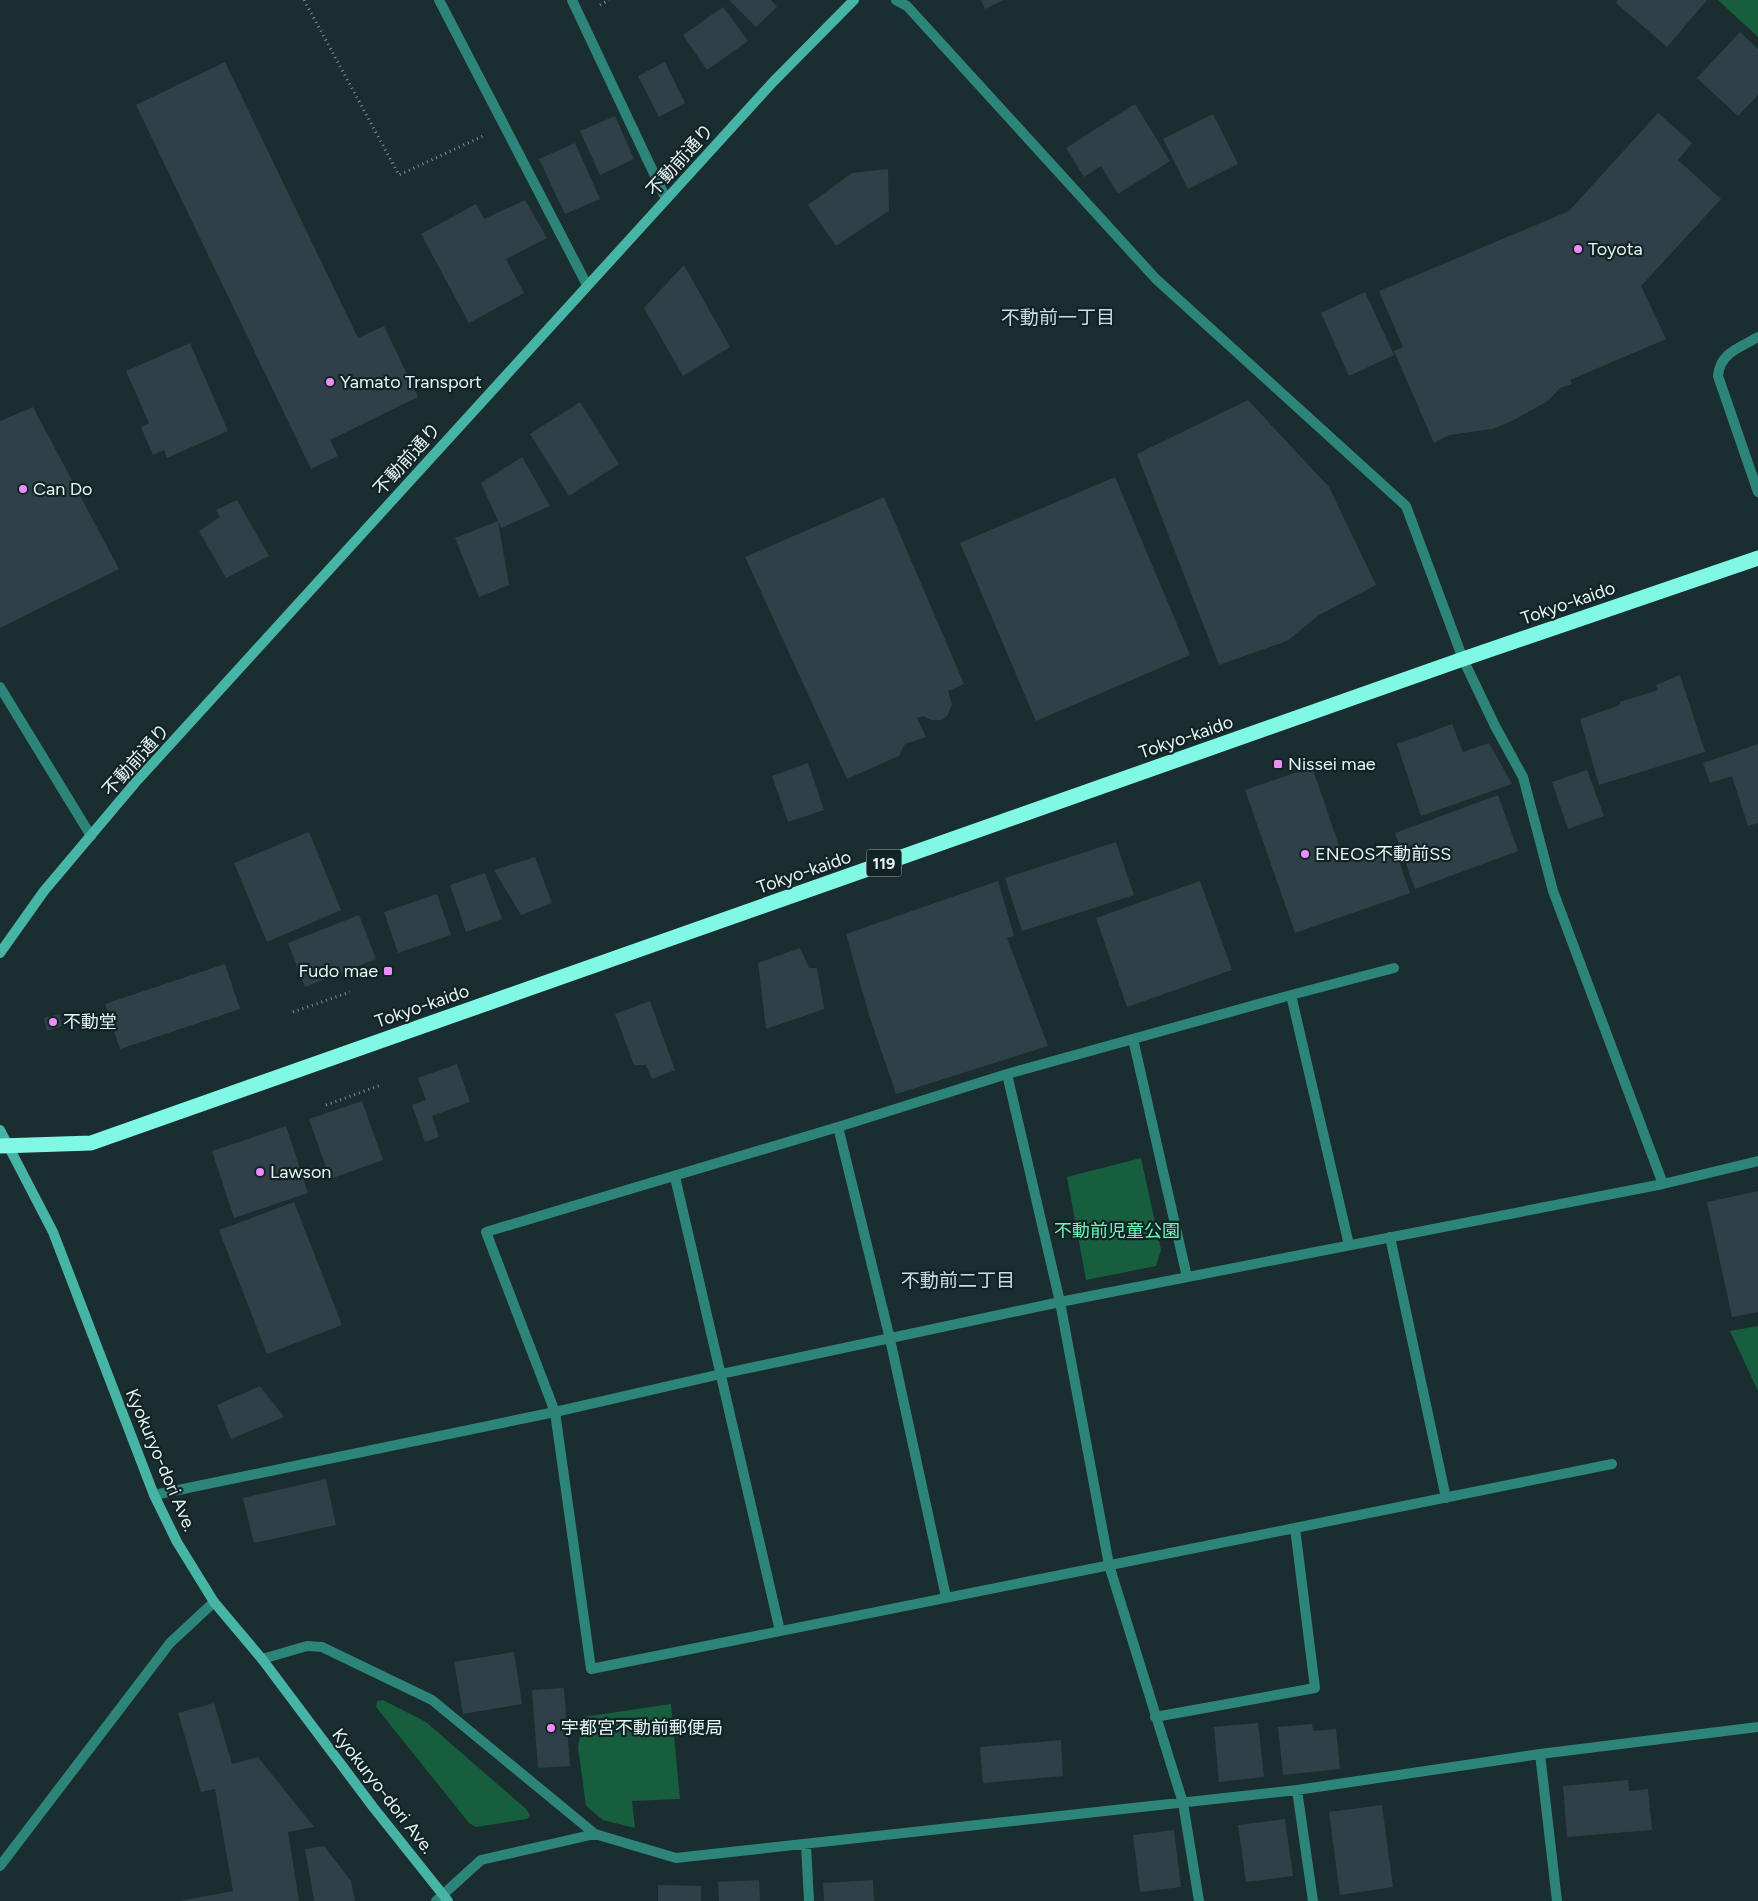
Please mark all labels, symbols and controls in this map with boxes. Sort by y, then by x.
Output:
street label: 不動前通り [642,119,718,201]
place label: Toyota [1588,238,1643,260]
marker: Toyota [1572,243,1584,255]
district label: 不動前一丁目 [1001,306,1115,329]
place label: Yamato Transport [340,371,482,393]
marker: Yamato Transport [324,376,336,388]
street label: 不動前通り [369,418,445,500]
place label: Can Do [33,478,92,500]
marker: Can Do [17,483,29,495]
street label: Tokyo-kaido [1518,577,1618,629]
street label: Tokyo-kaido [1136,711,1236,763]
street label: 不動前通り [98,719,174,801]
place label: Nissei mae [1288,753,1376,775]
marker: Nissei mae [1272,758,1284,770]
place label: ENEOS不動前SS [1315,843,1451,865]
street label: Tokyo-kaido [754,846,854,898]
marker: ENEOS不動前SS [1299,848,1311,860]
road number: 119 [866,850,902,876]
place label: Fudo mae [299,960,378,982]
marker: Fudo mae [382,965,394,977]
street label: Tokyo-kaido [372,980,472,1032]
place label: 不動堂 [63,1011,117,1033]
marker: 不動堂 [47,1016,59,1028]
place label: Lawson [270,1161,331,1183]
marker: Lawson [254,1166,266,1178]
park label: 不動前児童公園 [1054,1220,1180,1242]
district label: 不動前二丁目 [901,1269,1015,1292]
street label: Kyokuryo-dori Ave. [121,1385,201,1535]
place label: 宇都宮不動前郵便局 [561,1717,723,1739]
marker: 宇都宮不動前郵便局 [545,1722,557,1734]
street label: Kyokuryo-dori Ave. [327,1724,439,1858]

